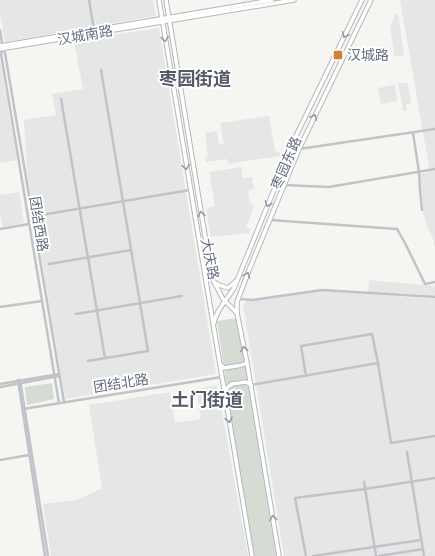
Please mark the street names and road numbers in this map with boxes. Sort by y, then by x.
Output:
street label: 汉城南路 [56,22,114,49]
street label: 枣园东路 [268,134,305,192]
street label: 团结西路 [26,195,51,253]
street label: 大庆路 [197,237,222,281]
street label: 团结北路 [92,371,150,396]

